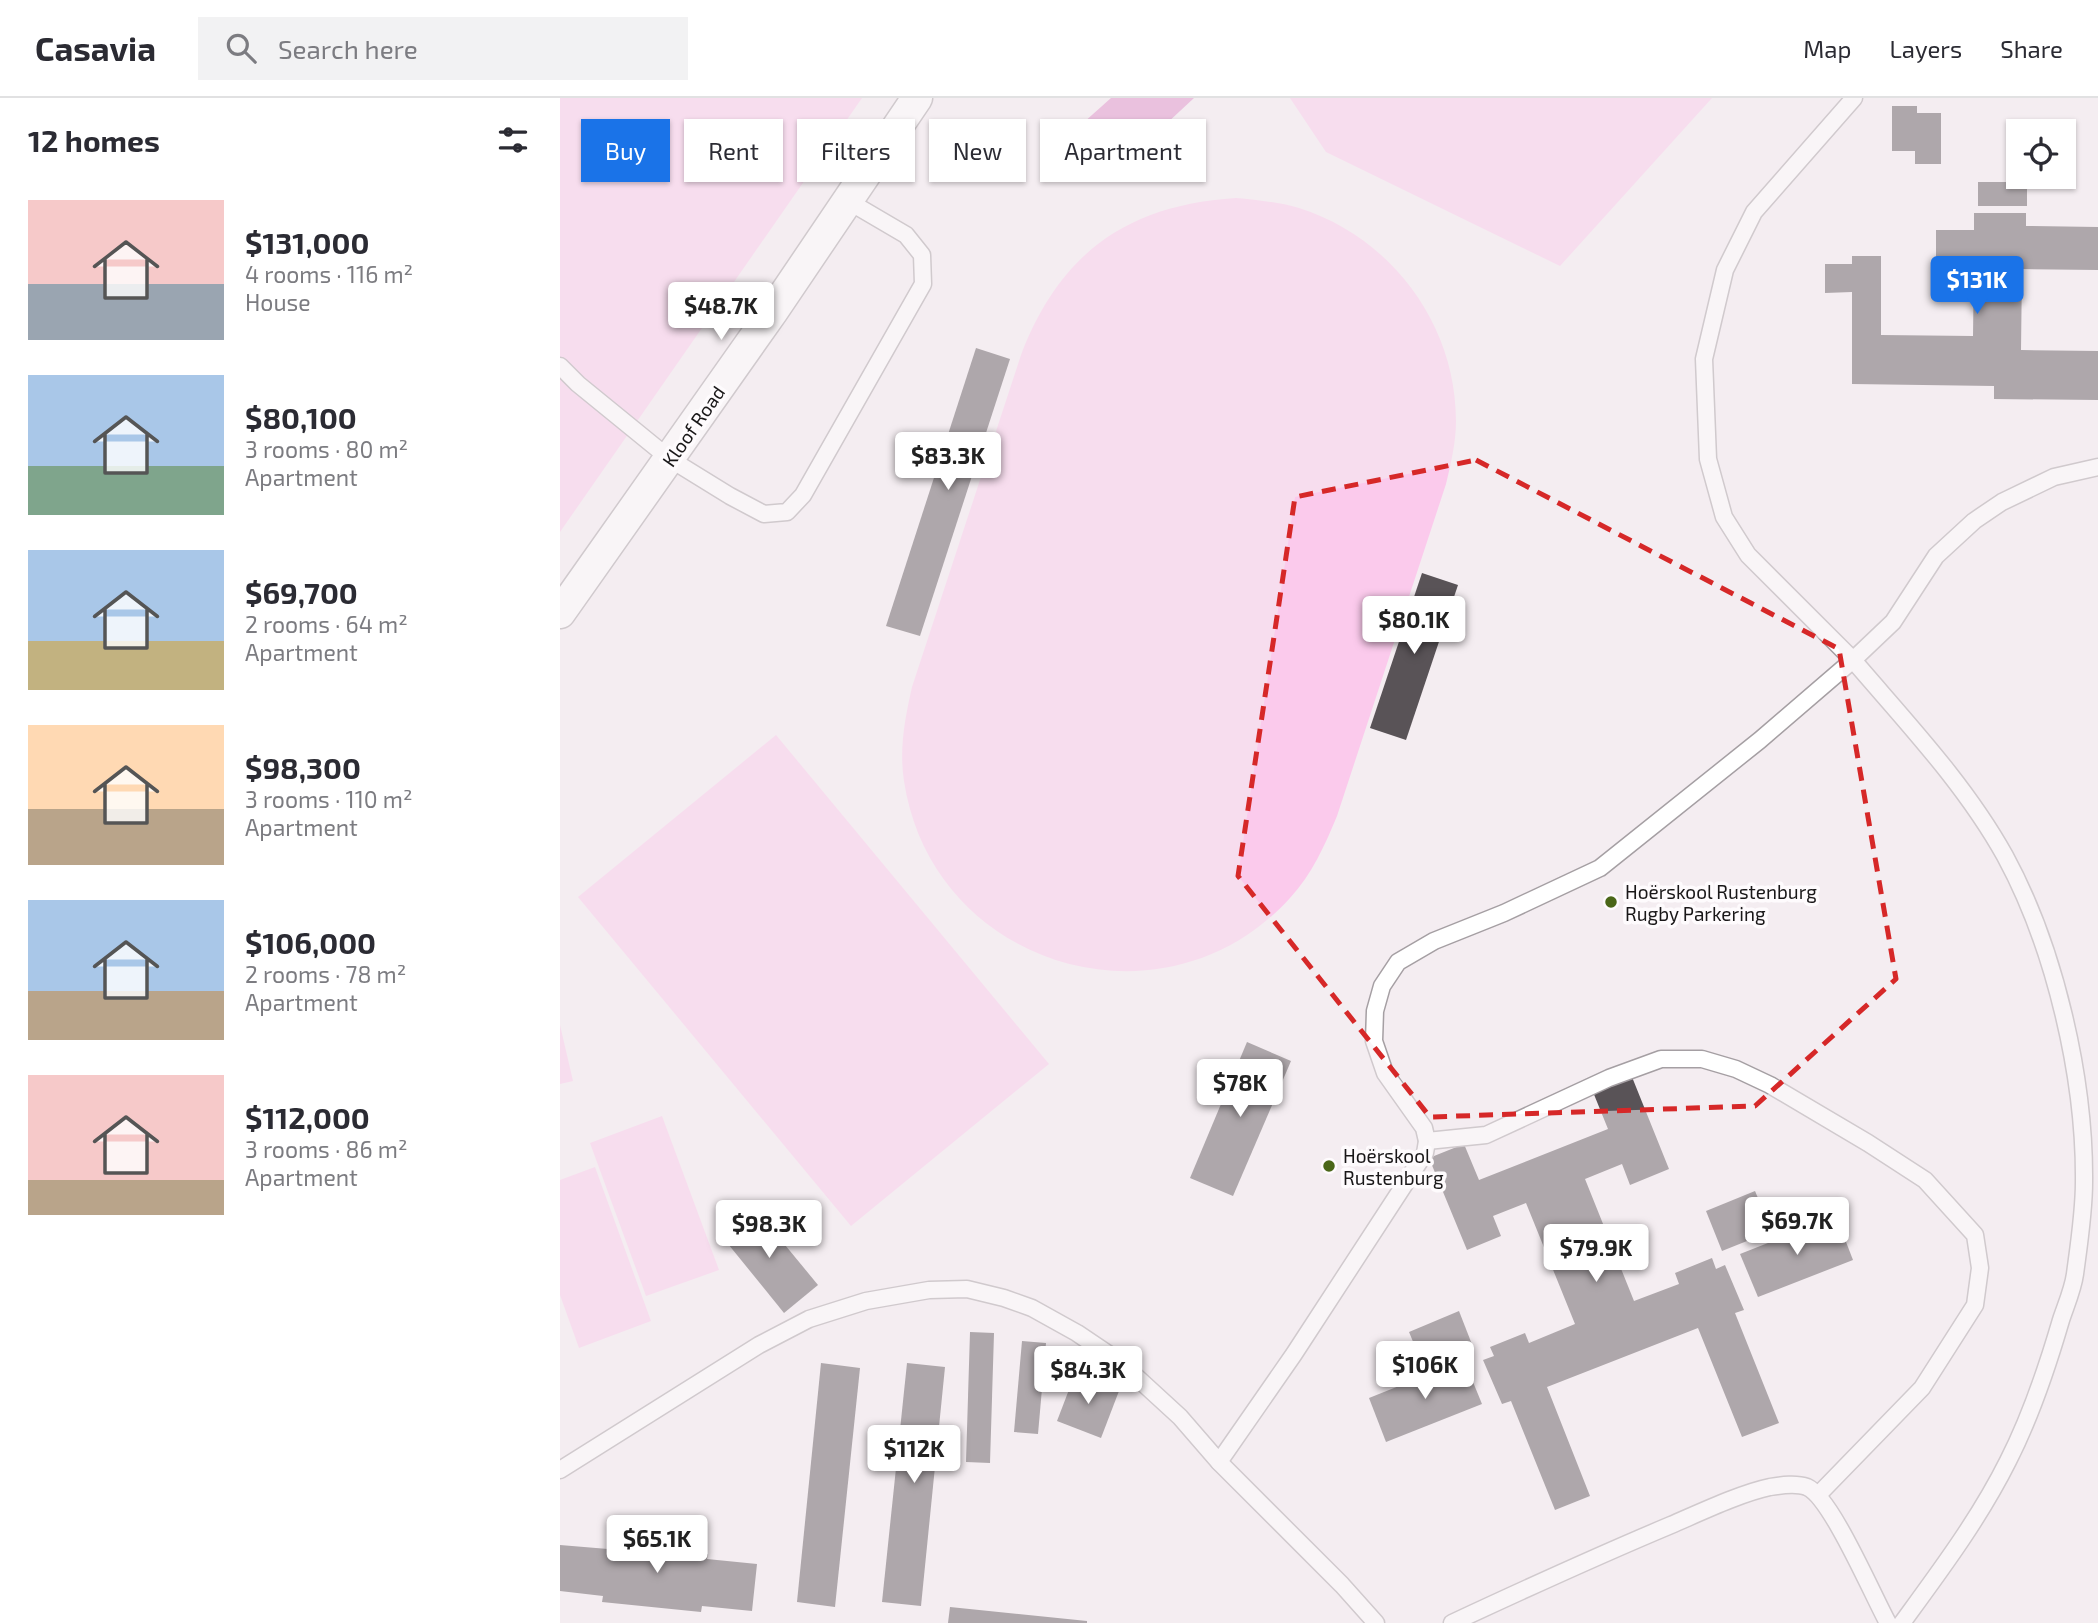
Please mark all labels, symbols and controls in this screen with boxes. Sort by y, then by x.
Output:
search box [198,17,688,80]
text: Casavia [35,28,156,68]
icon: search [222,29,260,67]
text: Search here [278,33,418,64]
text: Map [1803,34,1851,63]
text: Layers [1889,34,1962,63]
text: Share [2000,34,2063,63]
chip: Buy [581,119,670,182]
chip: Rent [684,119,783,182]
chip: Filters [797,119,915,182]
chip: New [929,119,1026,182]
chip: Apartment [1040,119,1206,182]
map controls [2006,119,2076,189]
button: locate [2006,119,2076,189]
icon: filters [494,121,532,159]
text: 12 homes [28,122,160,158]
text: $131,000 [245,224,369,260]
icon: home [84,228,168,312]
pin: $131K [1928,256,2026,316]
text: 4 rooms · 116 m² [245,260,413,288]
text: $131K [1947,265,2007,293]
pin: $48.7K [664,282,778,342]
text: House [245,288,311,316]
text: $48.7K [684,291,758,319]
street label: Kloof Road [657,381,729,471]
text: $80,100 [245,399,357,435]
icon: home [84,403,168,487]
pin: $83.3K [891,432,1005,492]
text: 3 rooms · 80 m² [245,435,408,463]
text: $83.3K [911,441,985,469]
text: Apartment [245,463,358,491]
text: $69,700 [245,574,358,610]
icon: home [84,578,168,662]
pin: $80.1K [1357,596,1471,656]
text: $80.1K [1378,605,1450,633]
text: 2 rooms · 64 m² [245,610,408,638]
text: Apartment [245,638,358,666]
text: $98,300 [245,749,361,785]
icon: home [84,753,168,837]
text: 3 rooms · 110 m² [245,785,412,813]
text: Apartment [245,813,358,841]
place label: Hoërskool Rustenburg Rugby Parkering [1625,880,1817,925]
marker: Hoërskool Rustenburg Rugby Parkering [1603,894,1619,910]
text: $106,000 [245,924,376,960]
icon: home [84,928,168,1012]
text: 2 rooms · 78 m² [245,960,406,988]
text: Apartment [245,988,358,1016]
pin: $78K [1199,1060,1281,1119]
text: $78K [1213,1068,1267,1096]
text: $112,000 [245,1099,370,1135]
icon: home [84,1103,168,1187]
text: 3 rooms · 86 m² [245,1135,407,1163]
place label: Hoërskool Rustenburg [1343,1144,1444,1189]
marker: Hoërskool Rustenburg [1321,1158,1337,1174]
text: Apartment [245,1163,358,1191]
pin: $69.7K [1740,1198,1854,1257]
pin: $98.3K [712,1200,826,1260]
text: $69.7K [1761,1206,1833,1234]
text: $98.3K [732,1209,806,1237]
pin: $79.9K [1539,1224,1653,1284]
text: $79.9K [1560,1233,1632,1261]
pin: $106K [1376,1342,1474,1401]
pin: $84.3K [1031,1346,1145,1406]
text: $106K [1392,1350,1458,1378]
text: $84.3K [1050,1355,1126,1383]
pin: $112K [865,1426,963,1485]
text: $112K [883,1434,945,1462]
pin: $65.1K [600,1516,714,1575]
text: $65.1K [623,1524,691,1552]

